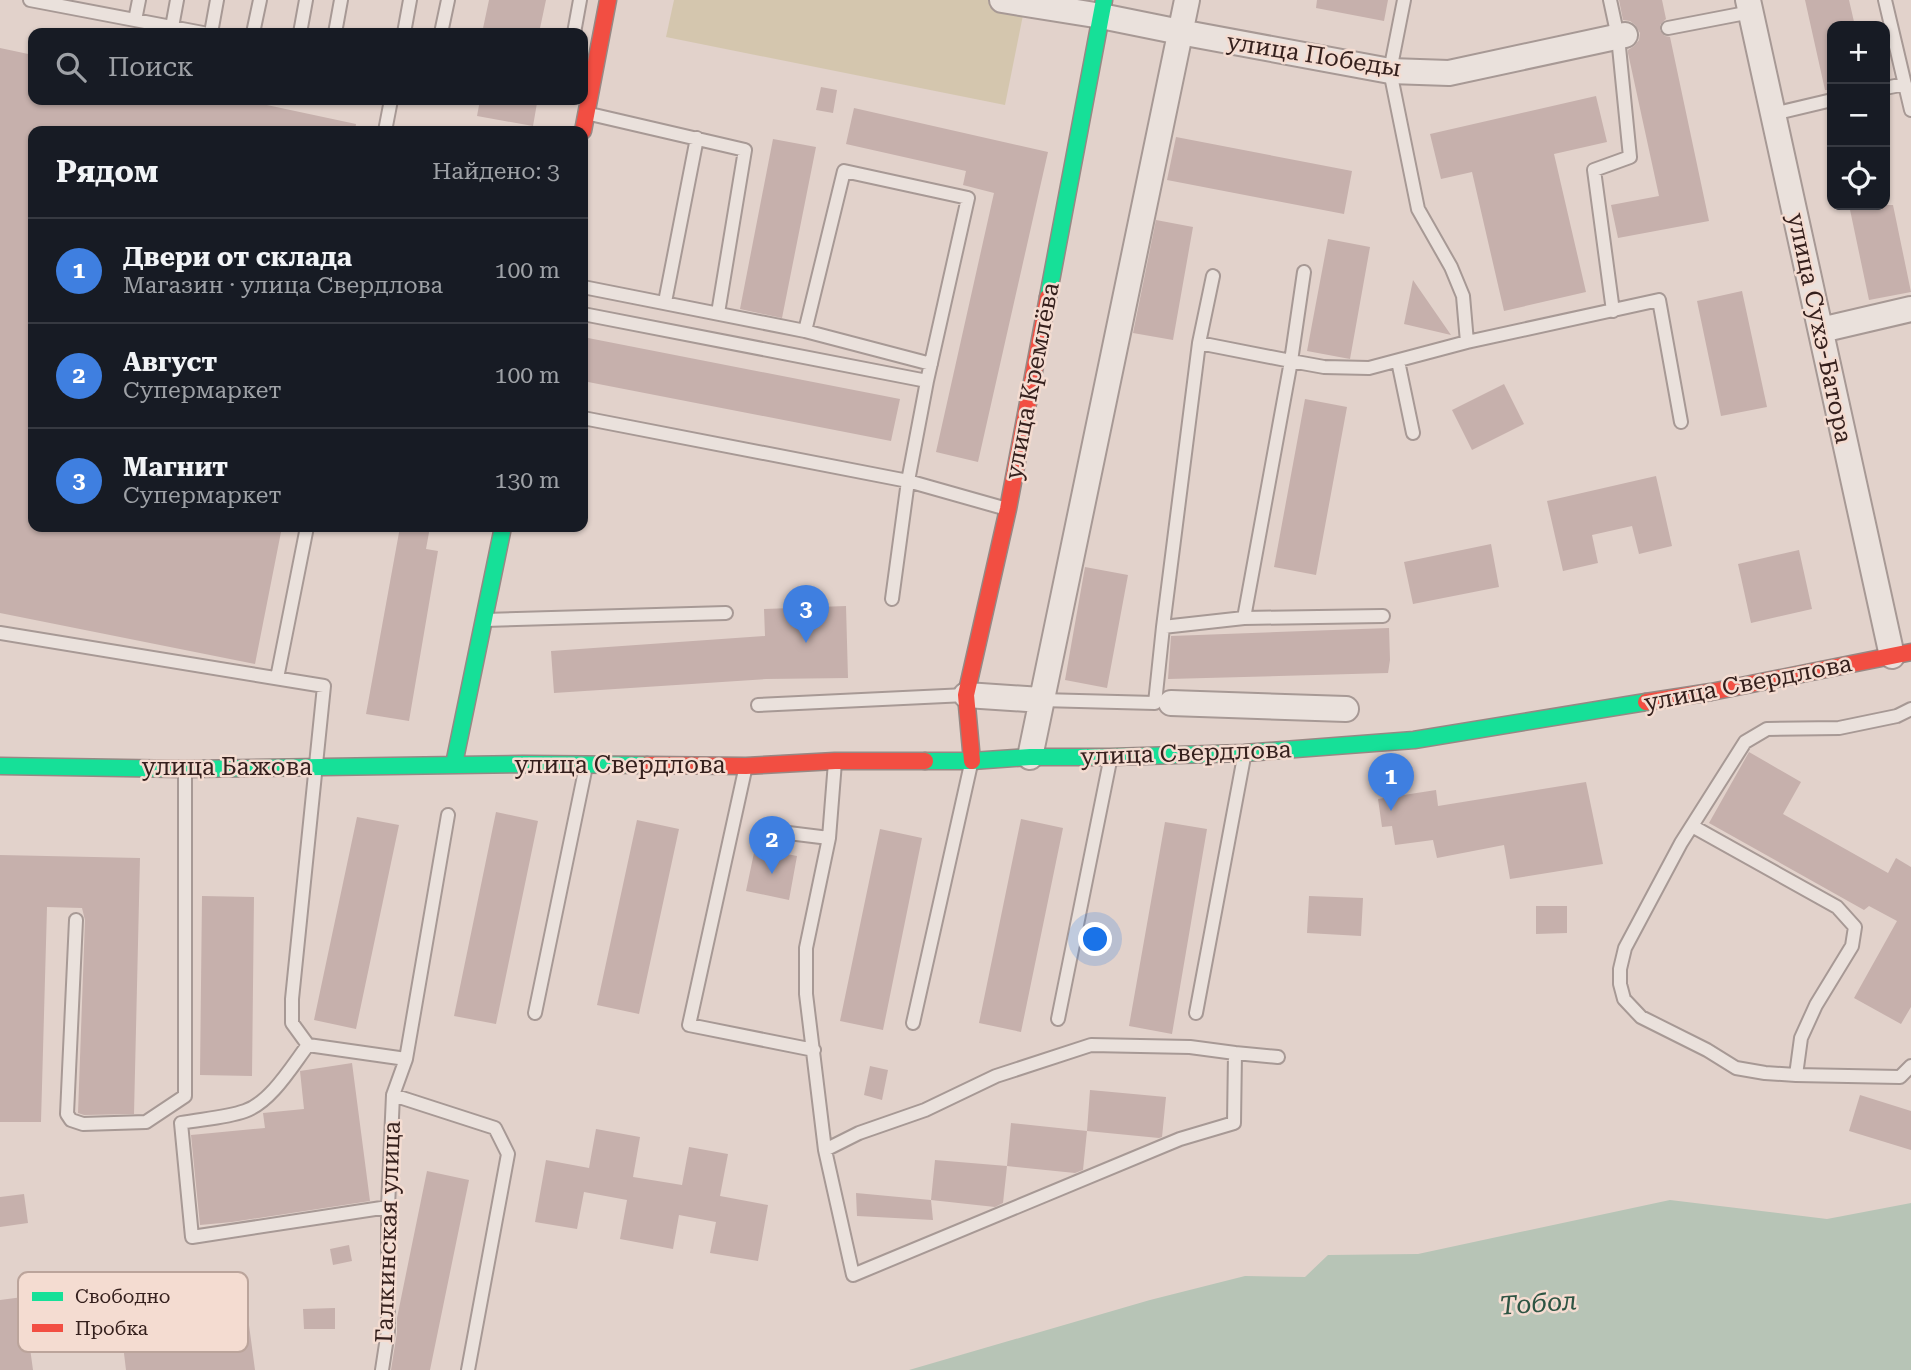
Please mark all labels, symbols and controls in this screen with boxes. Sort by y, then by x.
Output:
map controls [1827,21,1890,210]
button: + [1827,21,1890,84]
street label: улица Победы [1225,27,1403,83]
search box [28,28,588,105]
icon: search [52,48,90,86]
text: Поиск [108,52,194,82]
button: − [1827,84,1890,147]
button: locate [1827,147,1890,210]
text: Рядом [56,154,158,189]
text: Найдено: 3 [432,158,560,185]
street label: улица Сухэ-Батора [1782,210,1858,446]
text: Двери от склада [123,242,352,272]
text: 1 [73,257,85,284]
text: 100 m [495,257,560,284]
text: Магазин · улица Свердлова [123,272,443,299]
street label: улица Кремлёва [999,280,1065,482]
text: Август [123,347,217,377]
text: 2 [73,362,85,389]
text: 100 m [495,362,560,389]
text: Супермаркет [123,377,281,404]
text: Магнит [123,452,228,482]
text: 3 [73,467,85,494]
text: 130 m [495,467,560,494]
text: Супермаркет [123,482,281,509]
pin: 3 [783,585,829,643]
street label: улица Свердлова [1642,649,1854,717]
street label: улица Свердлова [1080,735,1292,771]
street label: улица Свердлова [514,751,726,779]
street label: улица Бажова [142,753,312,781]
pin: 1 [1368,753,1414,811]
pin: 2 [749,816,795,874]
your location [1078,922,1112,956]
street label: Галкинская улица [370,1121,406,1343]
legend [18,1272,248,1352]
text: Свободно [75,1285,170,1308]
water label: Тобол [1498,1285,1578,1321]
text: Пробка [75,1317,149,1340]

